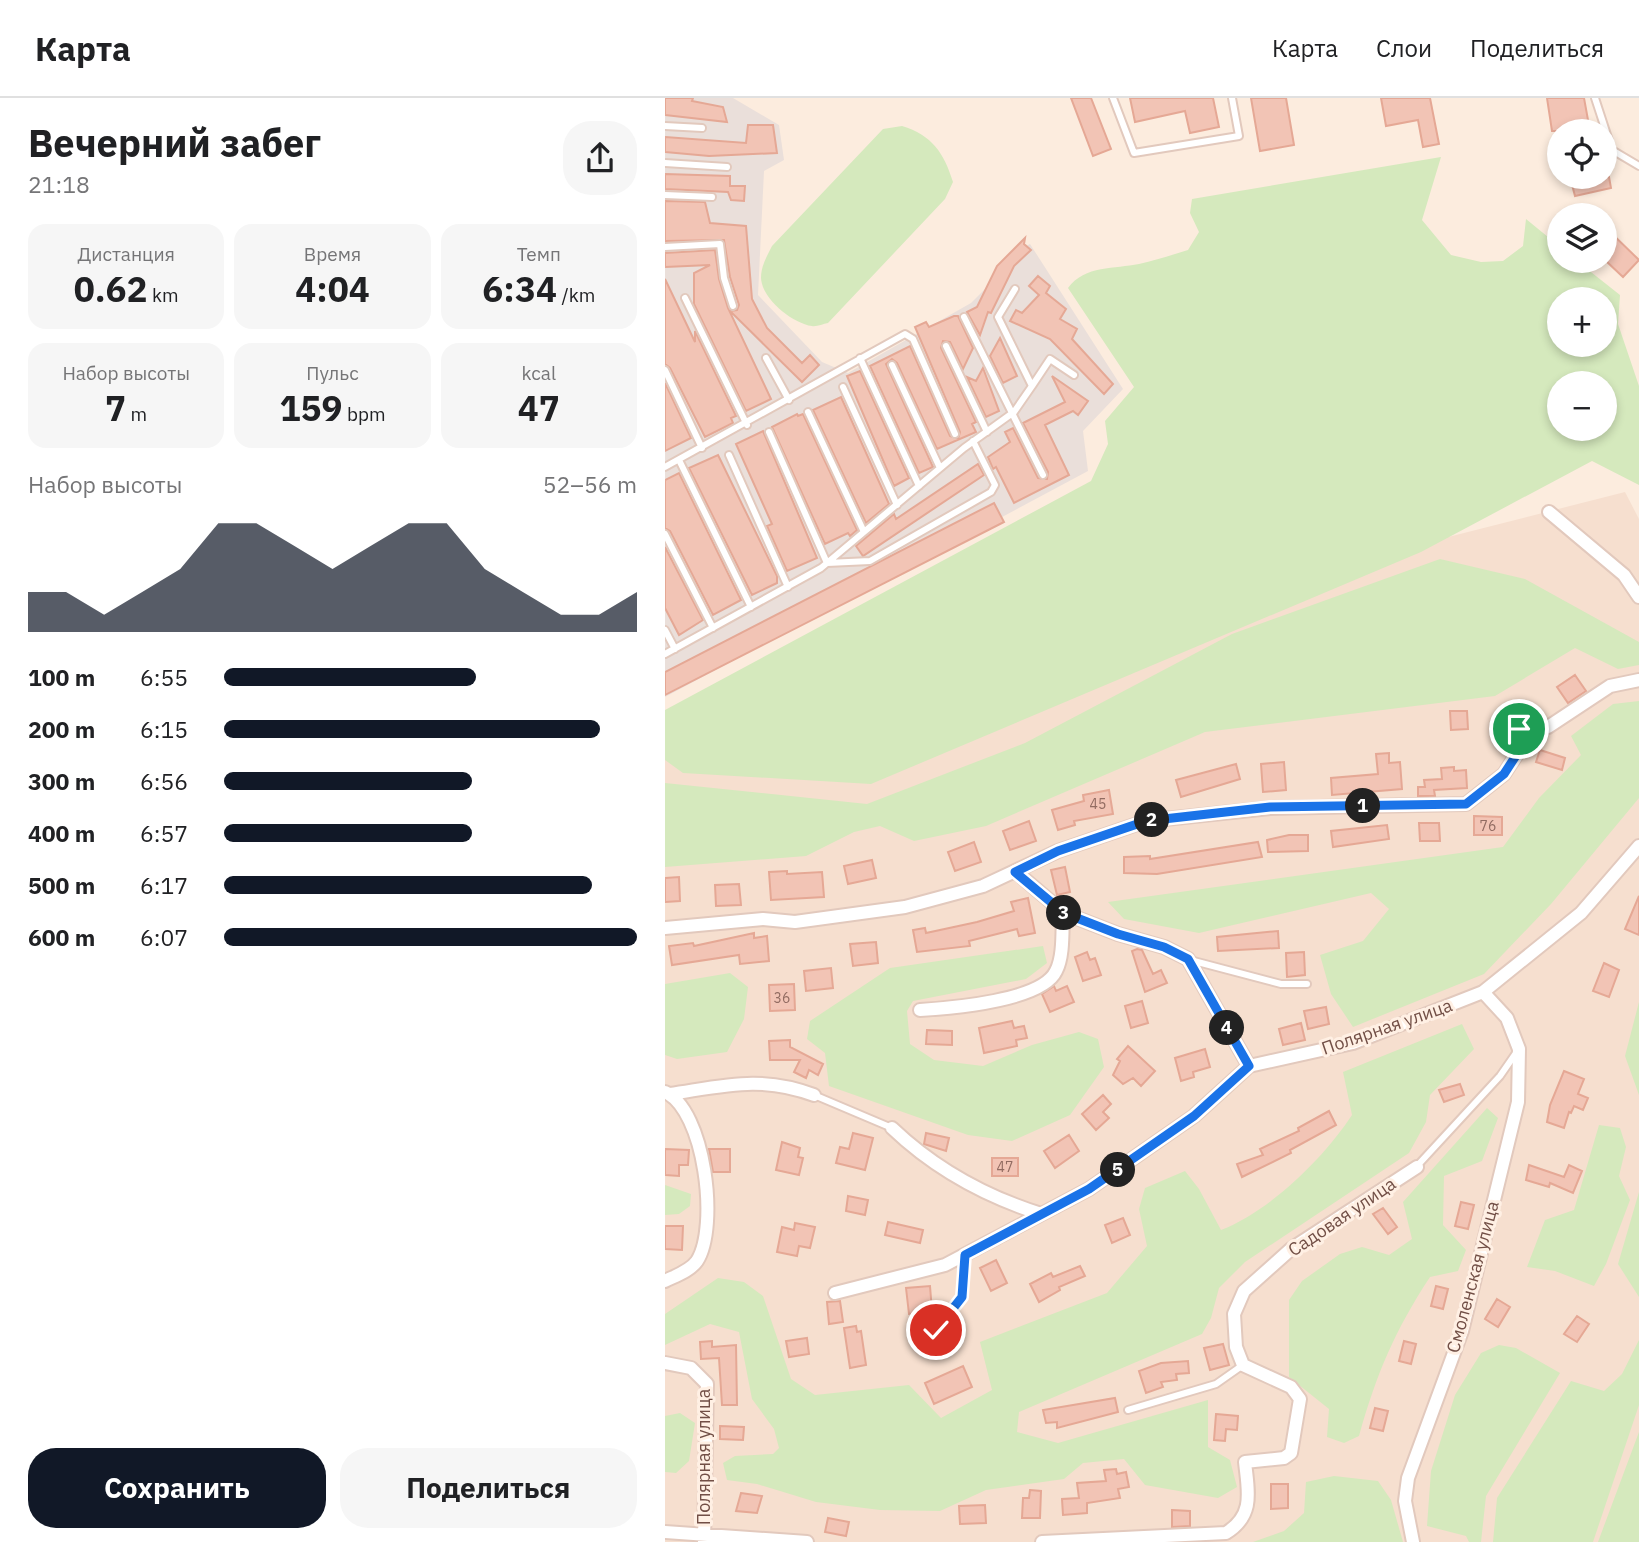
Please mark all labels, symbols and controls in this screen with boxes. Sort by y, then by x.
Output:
text: Карта [35,27,131,70]
text: Карта [1272,32,1338,64]
text: Слои [1376,32,1432,64]
text: Поделиться [1470,32,1604,64]
text: Вечерний забег [28,118,321,167]
map controls [1547,119,1617,441]
button: locate [1547,119,1617,189]
button: share [563,121,637,195]
text: 21:18 [28,169,90,199]
button: layers [1547,203,1617,273]
text: Дистанция [77,242,175,266]
text: Время [304,242,361,266]
text: Темп [517,242,561,266]
text: 0.62 [74,266,148,312]
text: 4:04 [295,266,370,312]
text: 6:34 [482,266,557,312]
text: km [148,283,179,307]
text: /km [557,283,595,307]
button: + [1547,287,1617,357]
text: Набор высоты [62,361,190,385]
text: Пульс [306,361,359,385]
text: kcal [522,361,556,385]
button: − [1547,371,1617,441]
text: 7 [105,385,126,431]
text: 159 [279,385,342,431]
text: 47 [518,385,560,431]
text: m [126,402,147,426]
text: bpm [342,402,386,426]
text: Набор высоты [28,469,182,499]
text: 52–56 m [543,469,637,499]
text: 100 m [28,662,95,692]
text: 6:55 [140,662,188,692]
pin [1489,699,1549,759]
icon: arrive [1500,710,1538,748]
text: 200 m [28,714,95,744]
text: 6:15 [140,714,188,744]
text: 300 m [28,766,95,796]
text: 6:56 [140,766,188,796]
pin: 1 [1345,788,1381,824]
text: 1 [1357,793,1368,817]
house number: 45 [1090,795,1106,813]
pin: 2 [1135,802,1169,838]
text: 2 [1146,807,1157,831]
house number: 76 [1480,817,1496,835]
text: 400 m [28,818,95,848]
text: 6:57 [140,818,188,848]
text: 500 m [28,870,95,900]
text: 6:17 [140,870,188,900]
pin: 3 [1047,896,1081,930]
text: 3 [1058,900,1069,924]
text: 600 m [28,922,95,952]
text: 6:07 [140,922,188,952]
house number: 36 [774,989,790,1007]
street label: Полярная улица [1318,993,1456,1060]
pin: 4 [1209,1010,1245,1046]
text: 4 [1221,1015,1232,1039]
pin: 5 [1100,1152,1135,1188]
text: 5 [1112,1157,1123,1181]
house number: 47 [997,1158,1013,1176]
street label: Садовая улица [1283,1172,1400,1261]
street label: Смоленская улица [1441,1198,1504,1355]
pin [906,1300,966,1360]
icon: check [917,1311,955,1349]
street label: Полярная улица [692,1388,715,1525]
button: Сохранить [28,1448,326,1528]
button: Поделиться [340,1448,637,1528]

